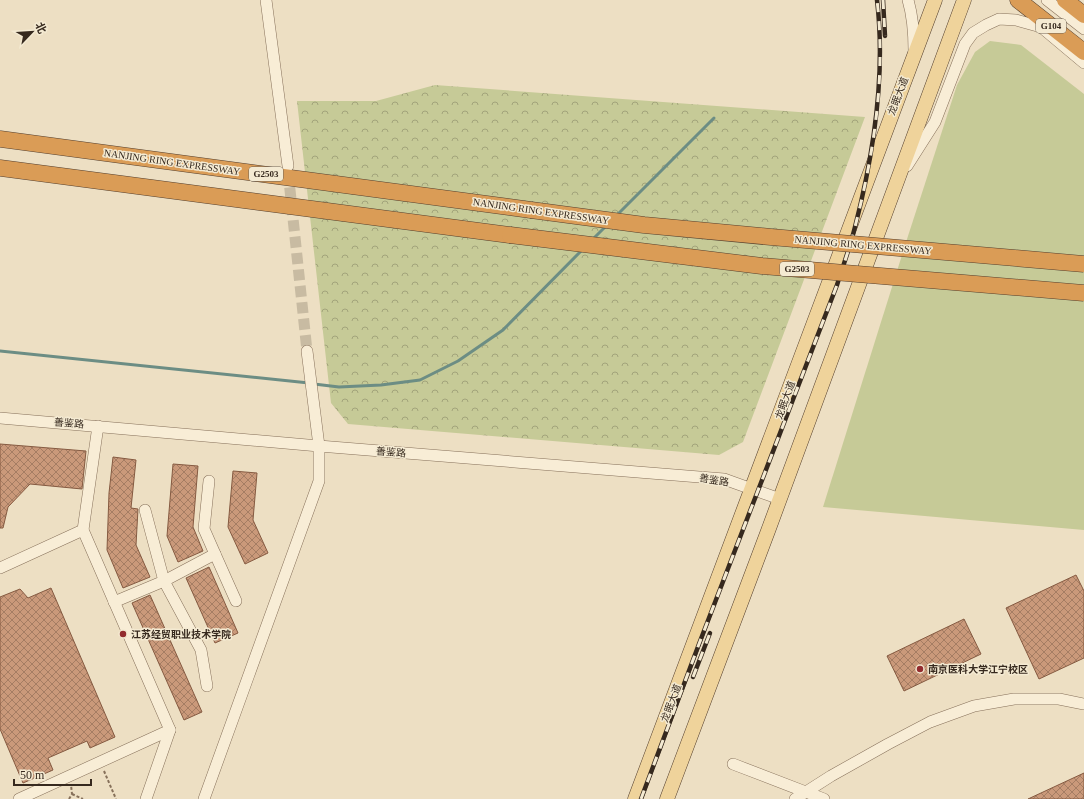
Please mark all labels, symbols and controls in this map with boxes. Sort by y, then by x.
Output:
north arrow [12,12,52,52]
road number: G104 [1036,19,1066,33]
text: 北 [33,20,49,35]
street label: 龙眠大道 [886,75,910,117]
street label: NANJING RING EXPRESSWAY [103,147,241,177]
road number: G2503 [249,167,283,181]
street label: NANJING RING EXPRESSWAY [472,196,610,226]
street label: NANJING RING EXPRESSWAY [794,234,932,256]
road number: G2503 [780,262,814,276]
street label: 龙眠大道 [773,379,797,421]
street label: 善鉴路 [54,416,84,430]
street label: 善鉴路 [376,445,406,459]
street label: 善鉴路 [698,472,730,488]
marker: 江苏经贸职业技术学院 [118,629,128,639]
place label: 江苏经贸职业技术学院 [131,629,231,640]
place label: 南京医科大学江宁校区 [928,663,1028,675]
marker: 南京医科大学江宁校区 [915,664,925,674]
street label: 龙眠大道 [659,682,683,724]
scale bar [14,761,91,787]
text: 50 m [20,768,45,782]

